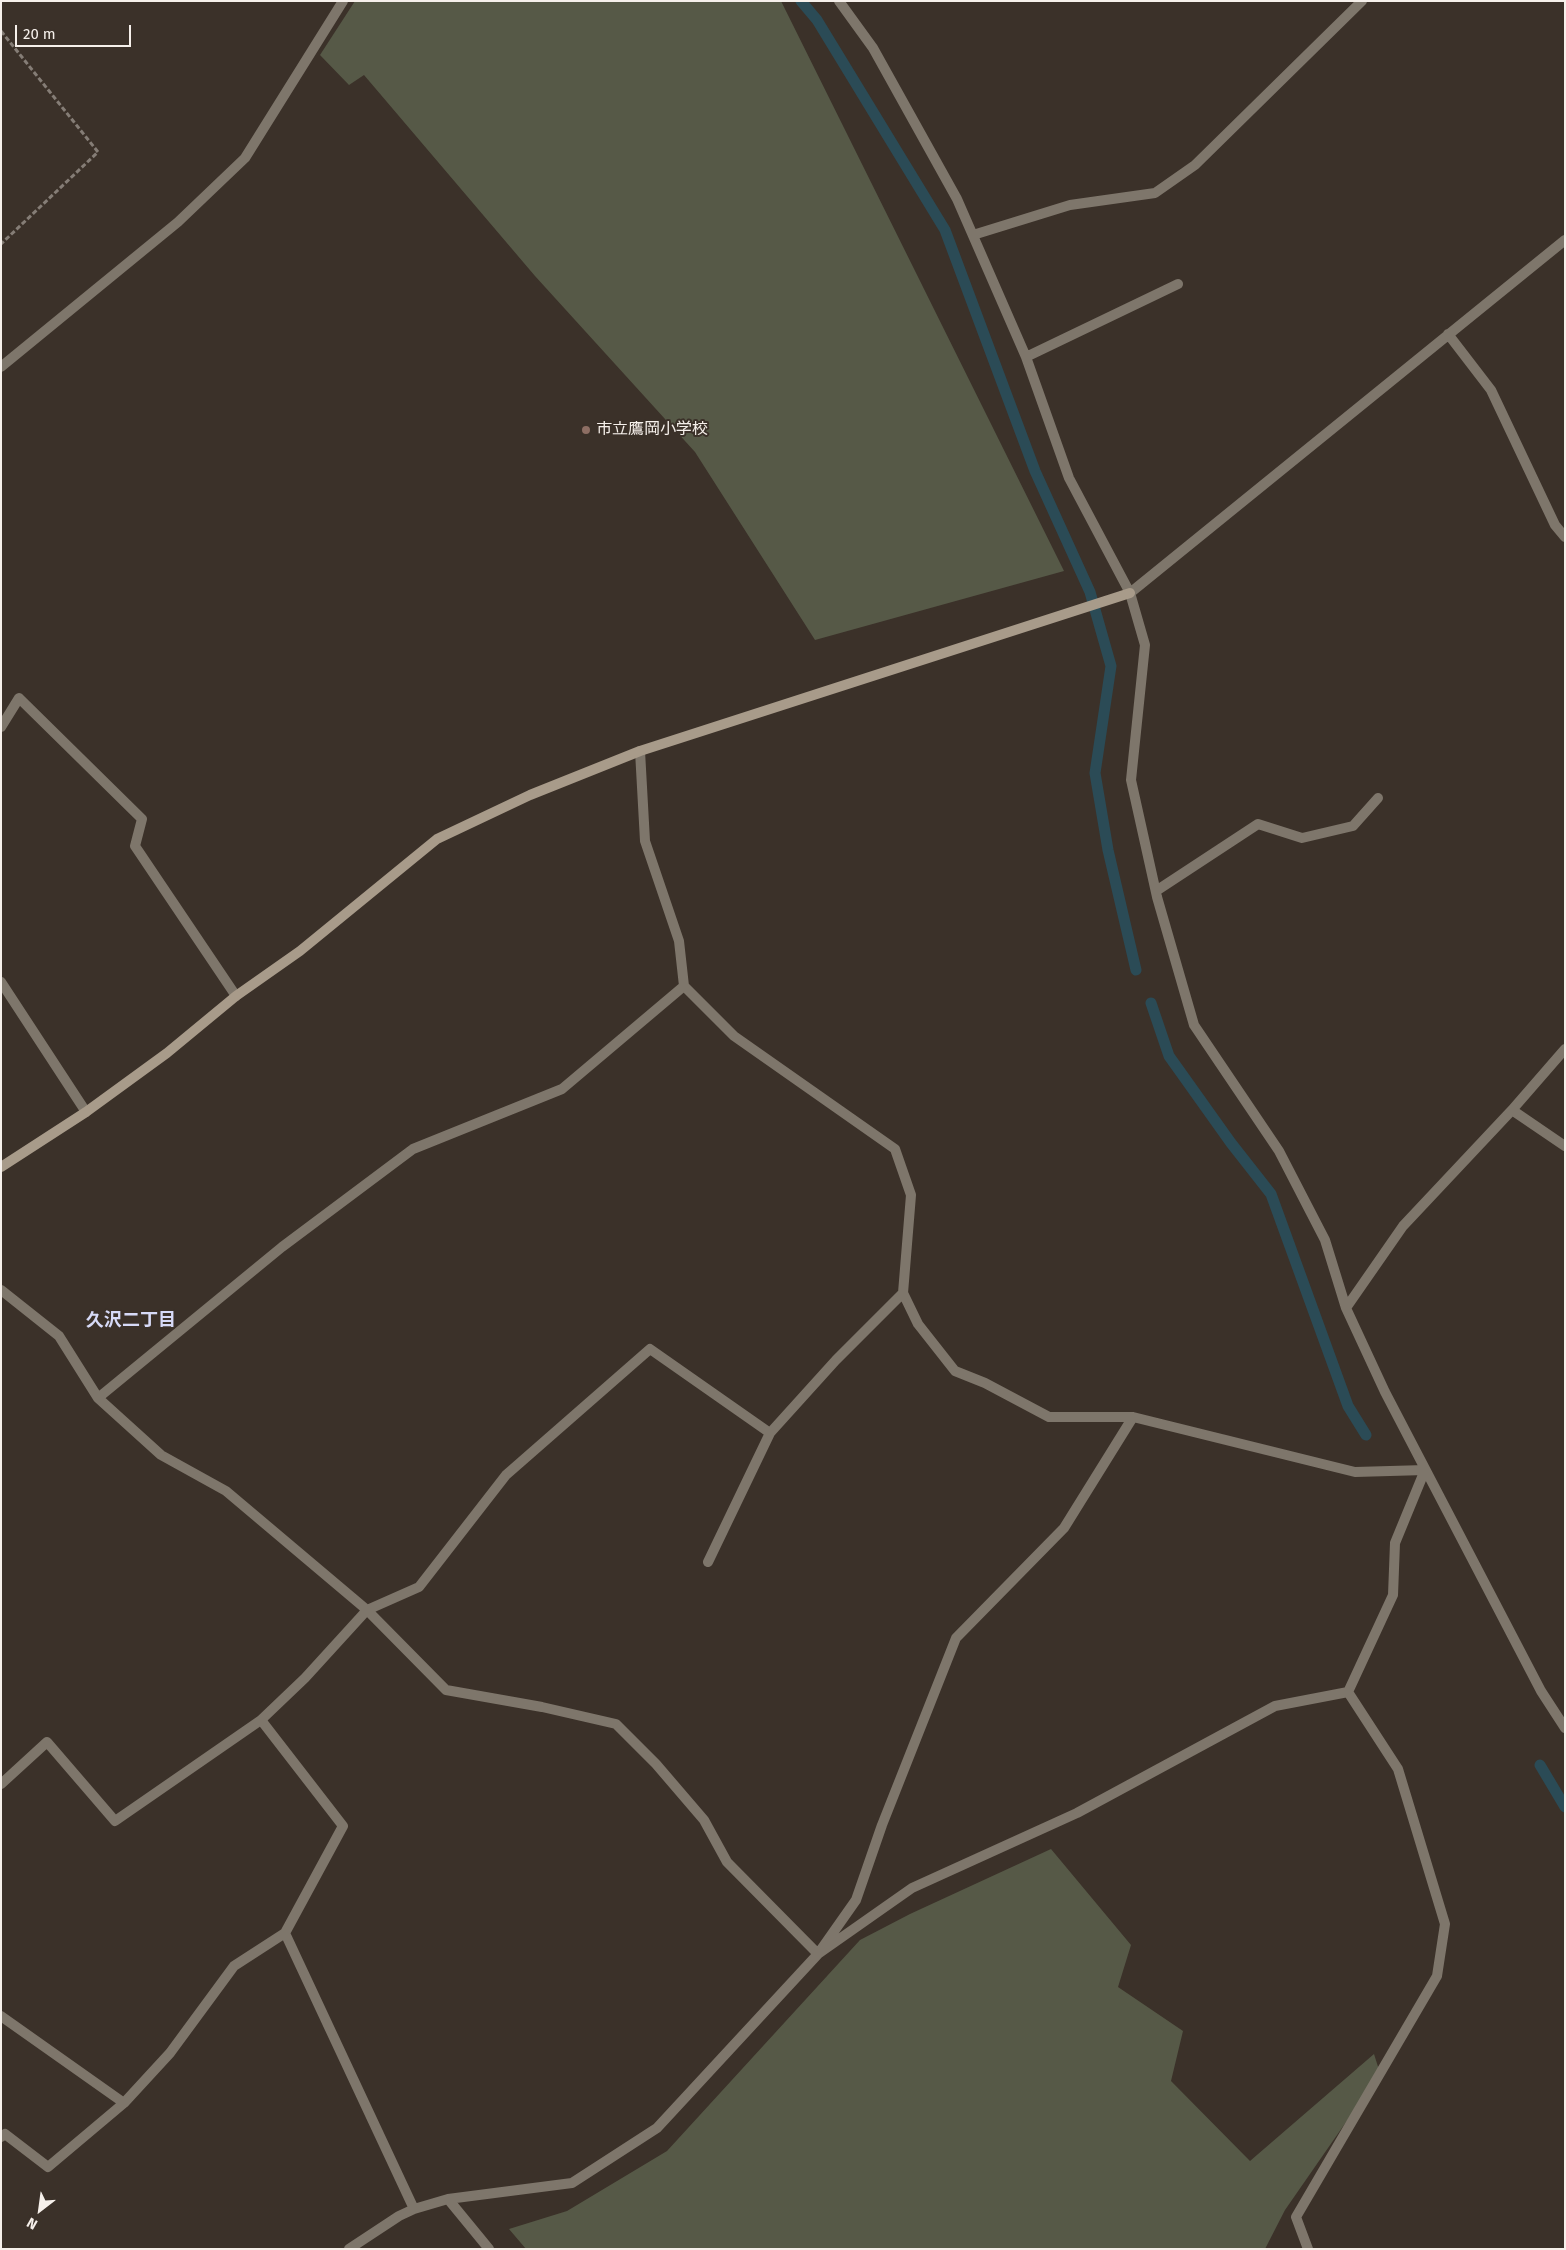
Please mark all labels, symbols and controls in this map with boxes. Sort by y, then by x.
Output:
scale bar [18,15,134,47]
text: 20 m [23,25,56,43]
place label: 市立鷹岡小学校 [596,420,708,440]
marker: 市立鷹岡小学校 [580,424,592,436]
district label: 久沢二丁目 [86,1310,176,1332]
north arrow [15,2185,65,2235]
text: N [24,2214,41,2233]

